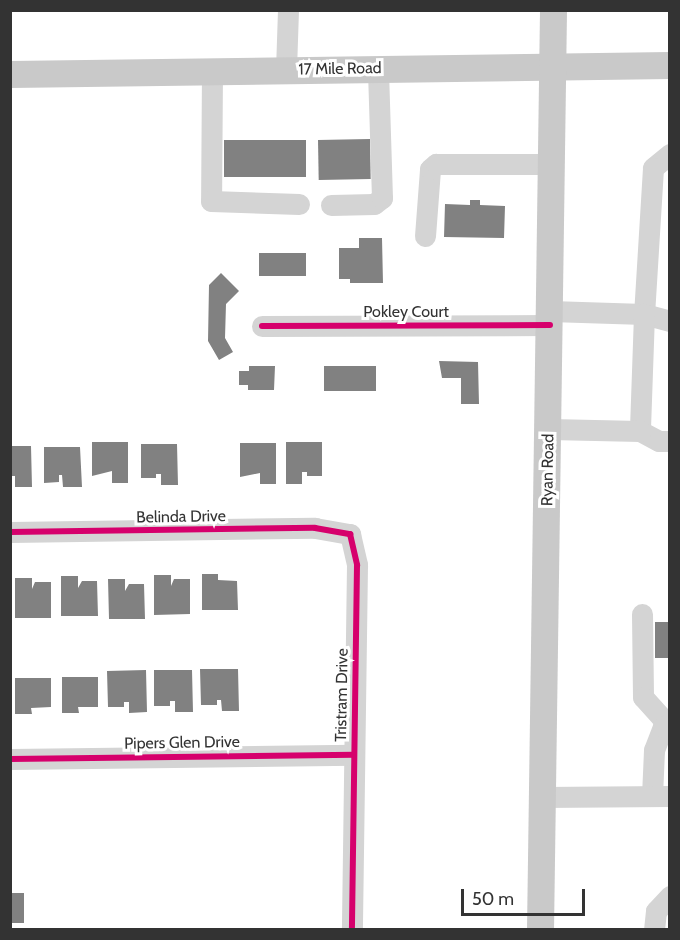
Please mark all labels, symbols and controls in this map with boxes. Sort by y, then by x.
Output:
street label: 17 Mile Road [298,59,382,79]
street label: Pokley Court [363,302,449,322]
street label: Ryan Road [538,434,558,506]
street label: Belinda Drive [136,507,226,527]
street label: Tristram Drive [332,648,352,742]
street label: Pipers Glen Drive [124,732,240,754]
scale bar [464,877,588,915]
text: 50 m [472,888,514,910]

